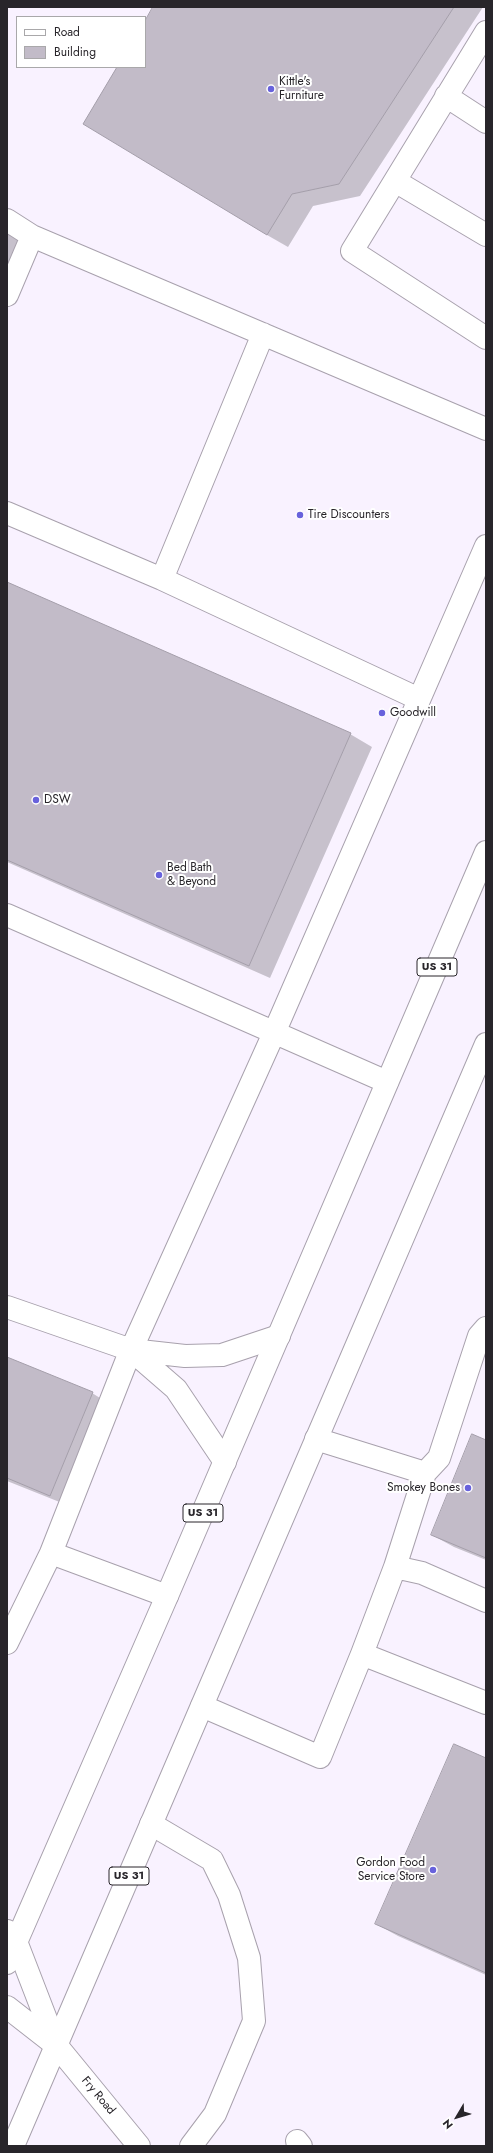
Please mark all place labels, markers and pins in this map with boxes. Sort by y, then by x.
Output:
place label: Kittle's Furniture [279,75,324,103]
marker: Kittle's Furniture [266,84,276,94]
place label: Tire Discounters [308,508,389,522]
marker: Tire Discounters [295,510,305,520]
place label: Goodwill [390,706,436,720]
marker: Goodwill [377,708,387,718]
place label: DSW [44,793,71,807]
marker: DSW [31,795,41,805]
place label: Bed Bath & Beyond [167,861,216,889]
marker: Bed Bath & Beyond [154,870,164,880]
place label: Smokey Bones [387,1481,460,1495]
marker: Smokey Bones [463,1483,473,1493]
place label: Gordon Food Service Store [356,1856,425,1884]
marker: Gordon Food Service Store [428,1865,438,1875]

